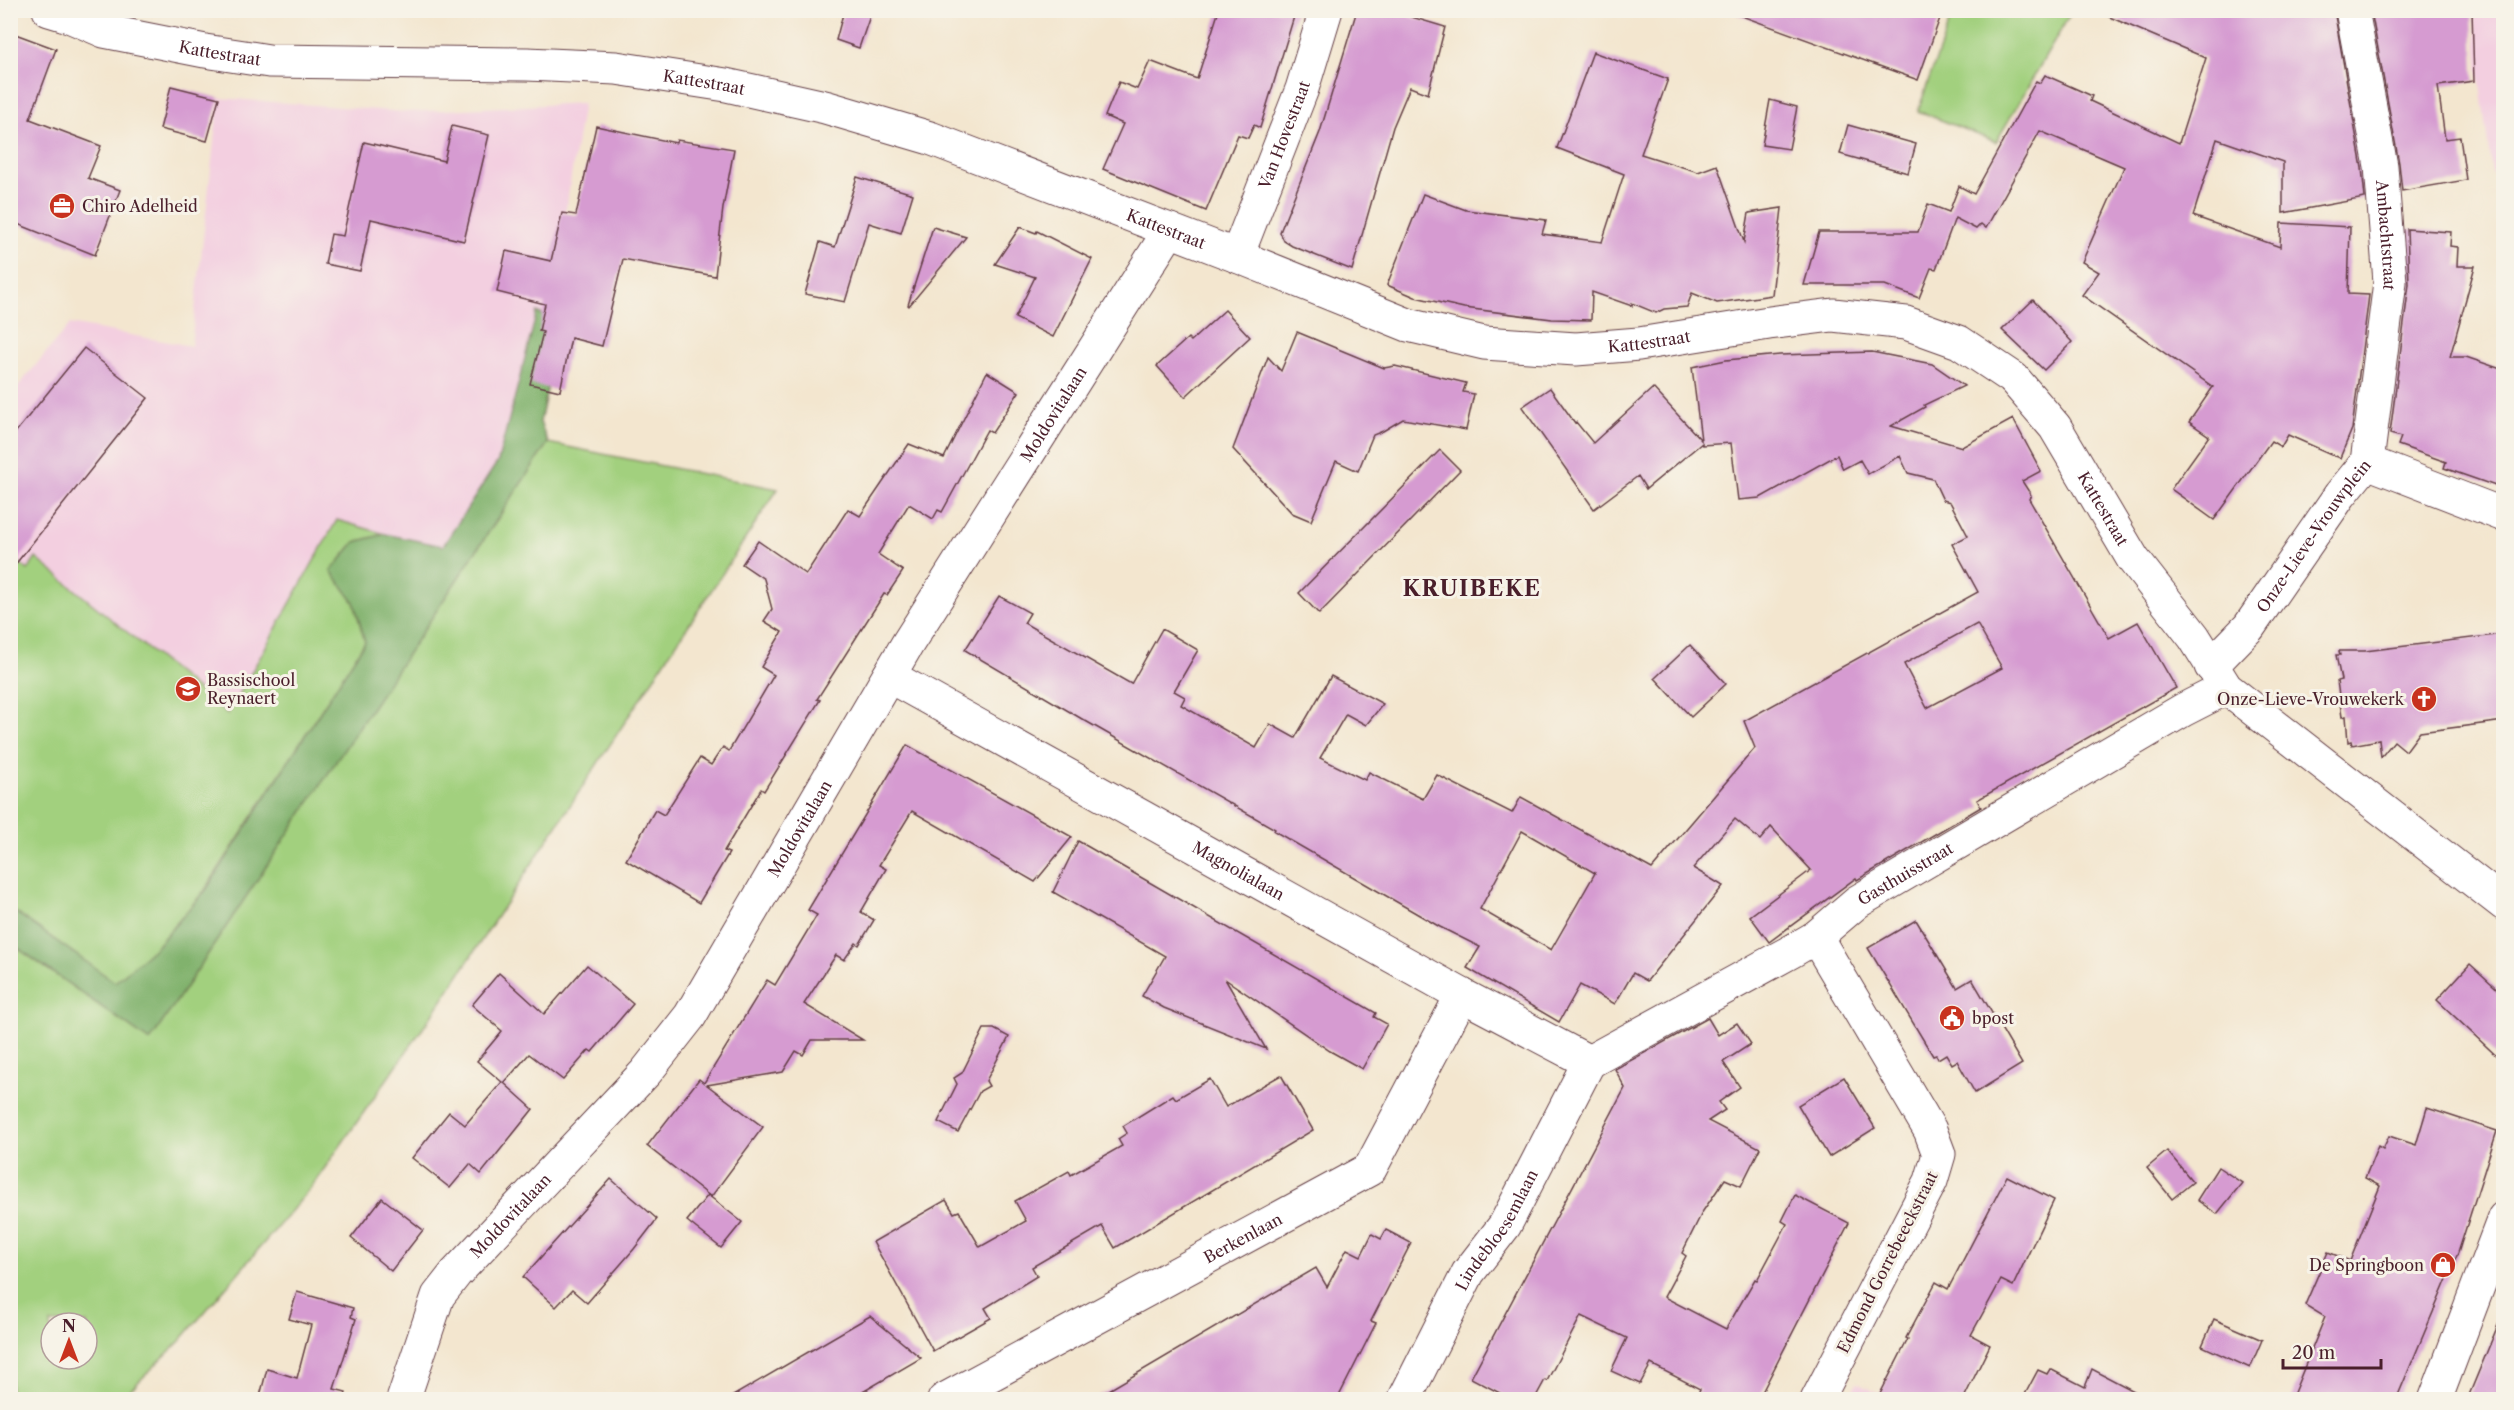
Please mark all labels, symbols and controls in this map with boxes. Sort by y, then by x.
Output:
street label: Kattestraat [177,36,263,70]
street label: Kattestraat [662,65,747,99]
street label: Van Hovestraat [1254,78,1314,193]
street label: Ambachtstraat [2372,178,2400,292]
office icon: Chiro Adelheid [47,191,77,221]
place label: Chiro Adelheid [82,196,198,216]
street label: Kattestraat [1124,205,1209,253]
street label: Kattestraat [1607,326,1692,356]
street label: Moldovitalaan [1016,363,1091,465]
street label: Onze-Lieve-Vrouwplein [2252,455,2375,616]
street label: Kattestraat [2074,468,2133,550]
district label: KRUIBEKE [1403,575,1541,602]
place label: Bassischool Reynaert [207,670,295,708]
school or university icon: Bassischool Reynaert [173,674,203,704]
church icon: Onze-Lieve-Vrouwekerk [2409,684,2439,714]
place label: Onze-Lieve-Vrouwekerk [2217,689,2405,709]
street label: Moldovitalaan [764,776,836,880]
street label: Magnolialaan [1189,837,1288,904]
street label: Gasthuisstraat [1854,838,1957,909]
public building icon: bpost [1937,1003,1967,1033]
place label: bpost [1972,1008,2014,1028]
street label: Lindebloesemlaan [1451,1166,1542,1294]
street label: Edmond Gorrebeeckstraat [1832,1167,1942,1356]
street label: Moldovitalaan [466,1169,555,1262]
street label: Berkenlaan [1200,1209,1286,1267]
shop icon: De Springboon [2428,1250,2458,1280]
place label: De Springboon [2309,1255,2424,1275]
north arrow [39,1311,99,1371]
text: N [62,1316,76,1336]
scale bar [2283,1332,2380,1370]
text: 20 m [2292,1342,2336,1364]

